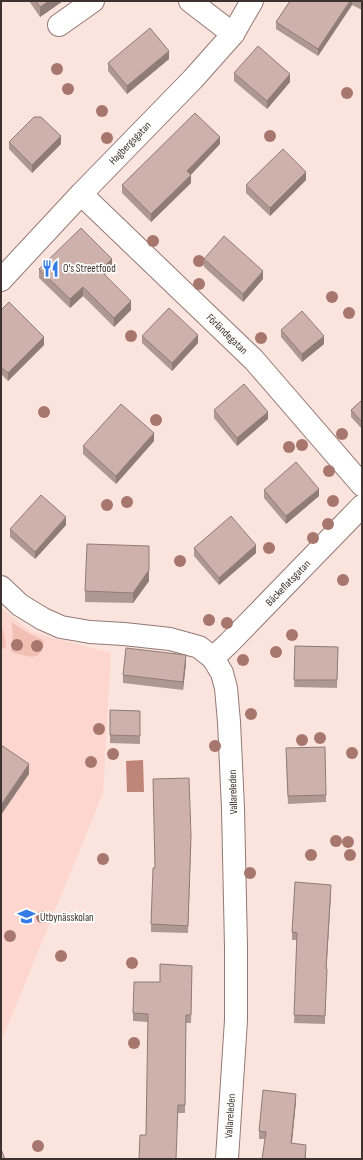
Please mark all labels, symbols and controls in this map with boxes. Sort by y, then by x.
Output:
street label: Hagbergsgatan [106,118,154,167]
restaurant icon: O's Streetfood [40,258,60,278]
place label: O's Streetfood [63,262,116,275]
street label: Förländegatan [204,311,251,357]
street label: Bäckeflatsgatan [263,557,313,609]
street label: Vallareleden [226,769,240,815]
school or university icon: Utbynässkolan [17,907,37,927]
place label: Utbynässkolan [40,911,94,924]
street label: Vallareleden [222,1093,238,1139]

